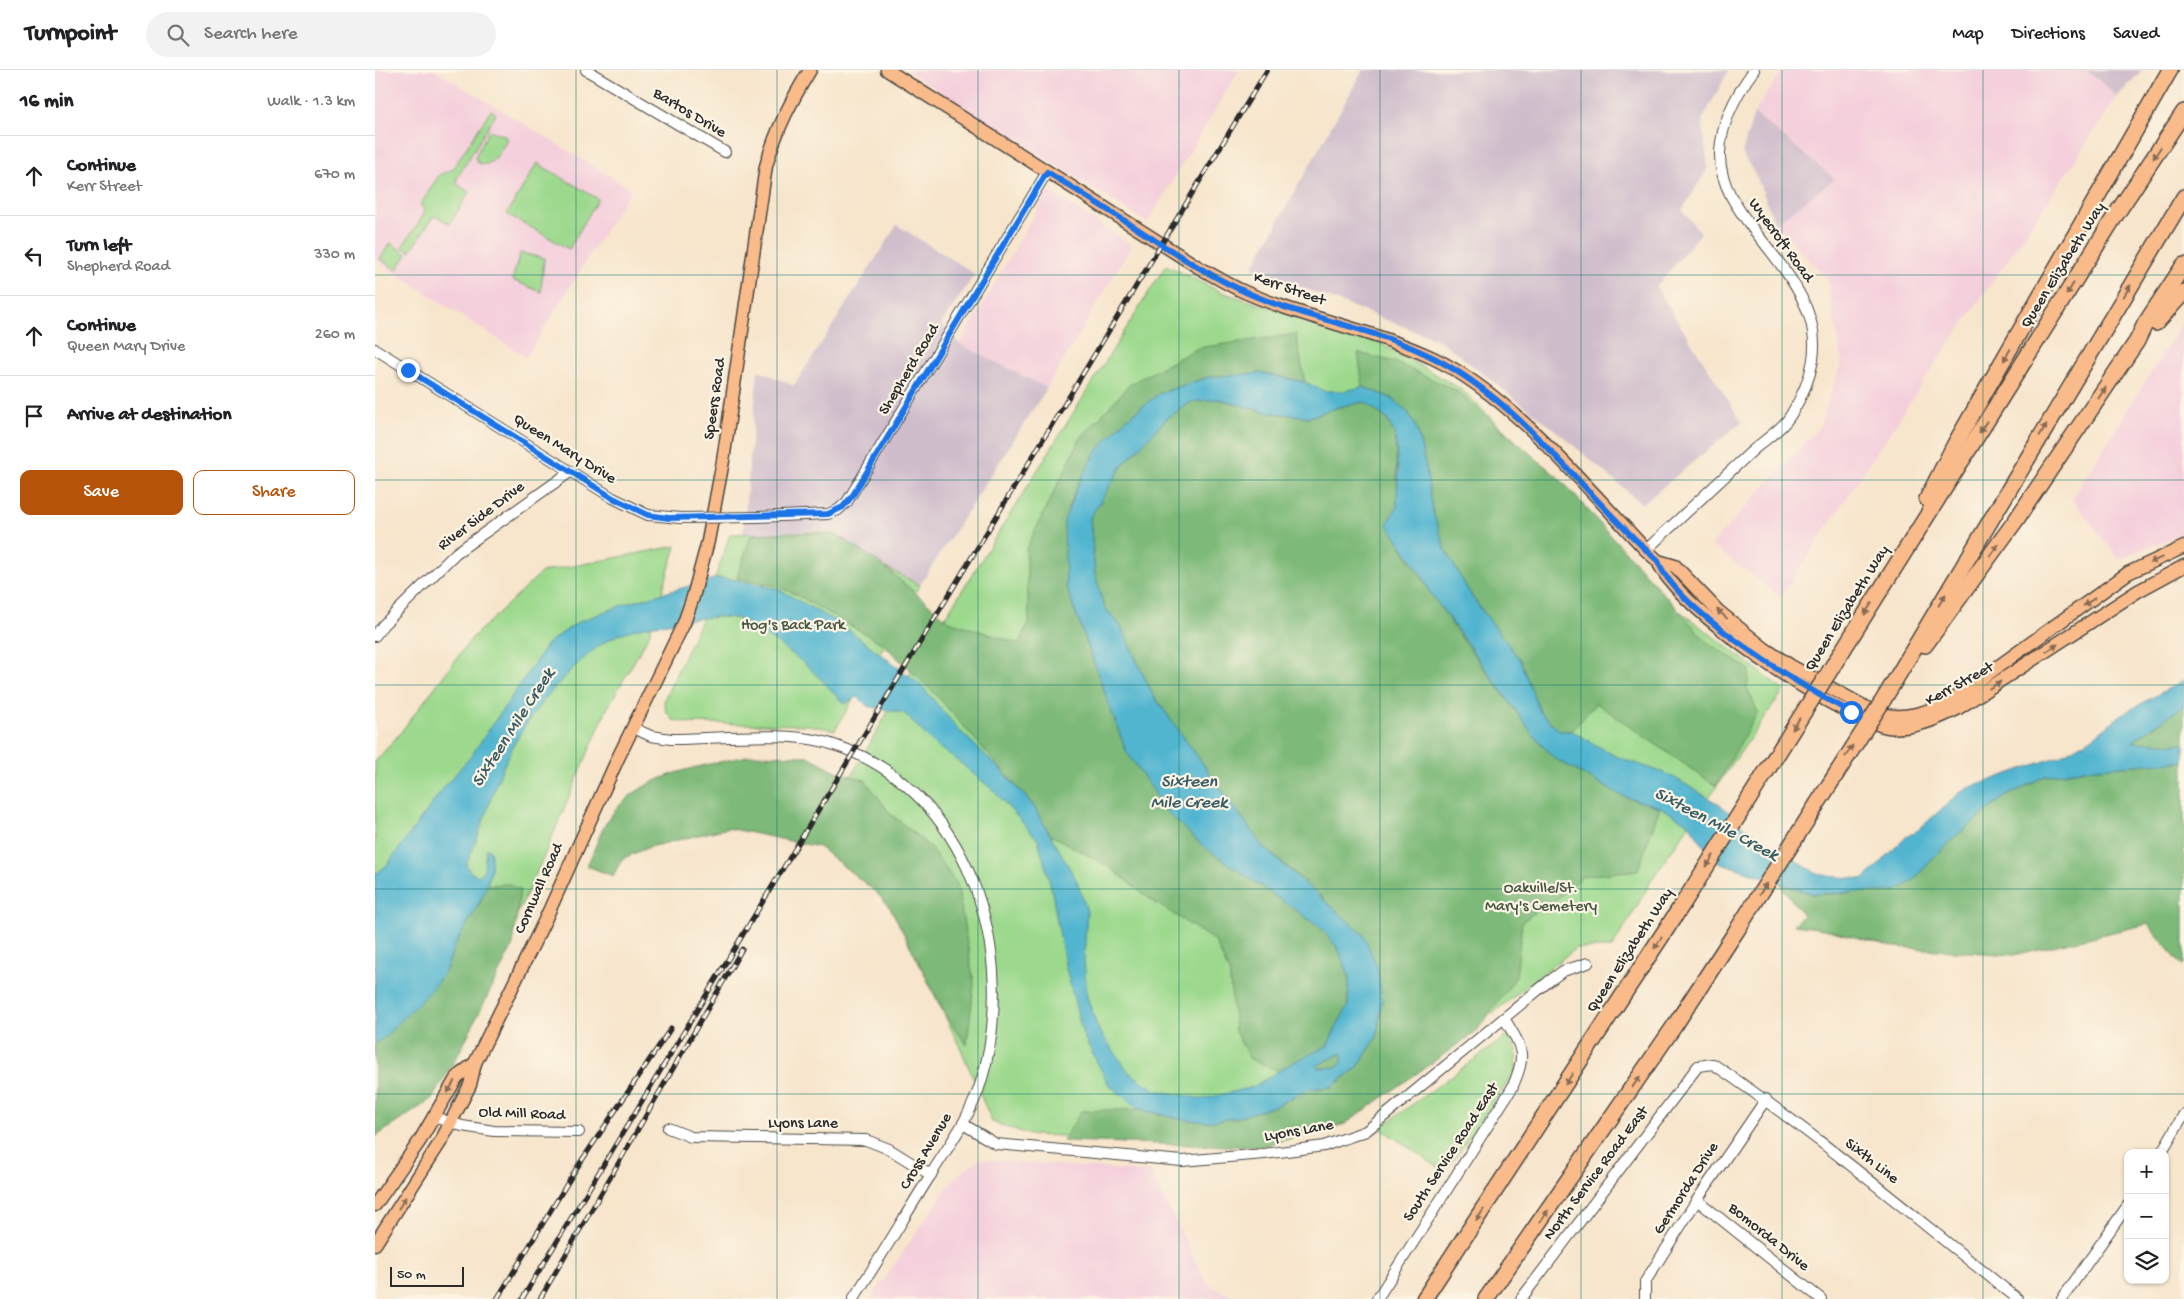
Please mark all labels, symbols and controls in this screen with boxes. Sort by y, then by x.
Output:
search box [146,12,496,57]
text: Turnpoint [25,20,116,49]
icon: search [164,21,192,49]
text: Search here [204,23,298,46]
text: Map [1952,24,1984,45]
text: Directions [2012,24,2085,45]
text: Saved [2113,24,2159,45]
street label: Bartos Drive [648,84,730,144]
text: 16 min [20,90,74,115]
text: Walk · 1.3 km [267,93,355,112]
one-way arrow [2153,146,2162,159]
text: Continue [67,155,136,178]
icon: ahead [20,162,48,190]
text: 670 m [314,166,355,185]
text: Kerr Street [67,178,142,197]
street label: Wyecroft Road [1743,195,1818,288]
street label: Queen Elizabeth Way [2018,199,2111,333]
text: Turn left [67,235,131,258]
icon: left [20,242,48,270]
text: 330 m [314,246,355,265]
text: Shepherd Road [67,258,170,277]
street label: Kerr Street [1251,269,1329,312]
one-way arrow [2065,283,2074,296]
one-way arrow [2122,284,2131,297]
text: Continue [67,315,136,338]
street label: Shepherd Road [875,320,945,419]
icon: ahead [20,322,48,350]
text: 260 m [315,326,355,345]
text: Queen Mary Drive [67,338,185,357]
one-way arrow [2002,349,2011,362]
street label: Speers Road [701,355,731,441]
route end [397,359,420,382]
one-way arrow [2097,386,2107,400]
icon: arrive [20,402,48,430]
text: Arrive at destination [67,404,231,427]
street label: Queen Mary Drive [509,411,620,490]
one-way arrow [1978,420,1988,433]
one-way arrow [2039,423,2048,436]
button: Save [20,470,183,515]
button: Share [193,470,355,515]
street label: River Side Drive [435,478,530,556]
street label: Queen Elizabeth Way [1802,542,1895,676]
one-way arrow [1989,543,1999,557]
one-way arrow [2149,556,2163,564]
one-way arrow [1938,593,1947,606]
one-way arrow [2082,597,2095,606]
one-way arrow [1864,602,1873,615]
one-way arrow [1716,608,1728,620]
park label: Hog's Back Park [741,617,847,636]
one-way arrow [2046,643,2059,653]
street label: Kerr Street [1923,658,1999,711]
water label: Sixteen Mile Creek [468,663,561,791]
one-way arrow [1989,680,2002,689]
route start [1840,701,1863,724]
one-way arrow [1792,717,1801,730]
one-way arrow [1845,745,1854,758]
water label: Sixteen Mile Creek [1151,772,1229,814]
water label: Sixteen Mile Creek [1651,784,1783,867]
street label: Cornwall Road [512,839,569,937]
one-way arrow [1705,855,1715,868]
park label: Oakville/St. Mary's Cemetery [1485,880,1597,917]
one-way arrow [1758,882,1767,895]
street label: Queen Elizabeth Way [1584,885,1679,1017]
one-way arrow [1653,936,1662,949]
one-way arrow [1564,1072,1573,1085]
one-way arrow [1631,1075,1641,1089]
street label: South Service Road East [1400,1079,1505,1226]
one-way arrow [447,1081,456,1094]
street label: North Service Road East [1540,1102,1654,1245]
street label: Old Mill Road [478,1104,567,1126]
street label: Cross Avenue [897,1109,958,1194]
street label: Lyons Lane [768,1115,839,1134]
street label: Lyons Lane [1263,1116,1336,1147]
street label: Sixth Line [1840,1135,1902,1189]
street label: Germorda Drive [1650,1139,1724,1239]
map controls [2124,1149,2169,1284]
button: + [2124,1149,2169,1194]
button: − [2124,1194,2169,1239]
one-way arrow [397,1196,407,1210]
street label: Bomorda Drive [1723,1199,1813,1277]
one-way arrow [1475,1208,1484,1221]
one-way arrow [1539,1209,1549,1222]
button: layers [2124,1239,2169,1284]
scale bar [390,1264,464,1287]
text: 50 m [397,1267,426,1284]

